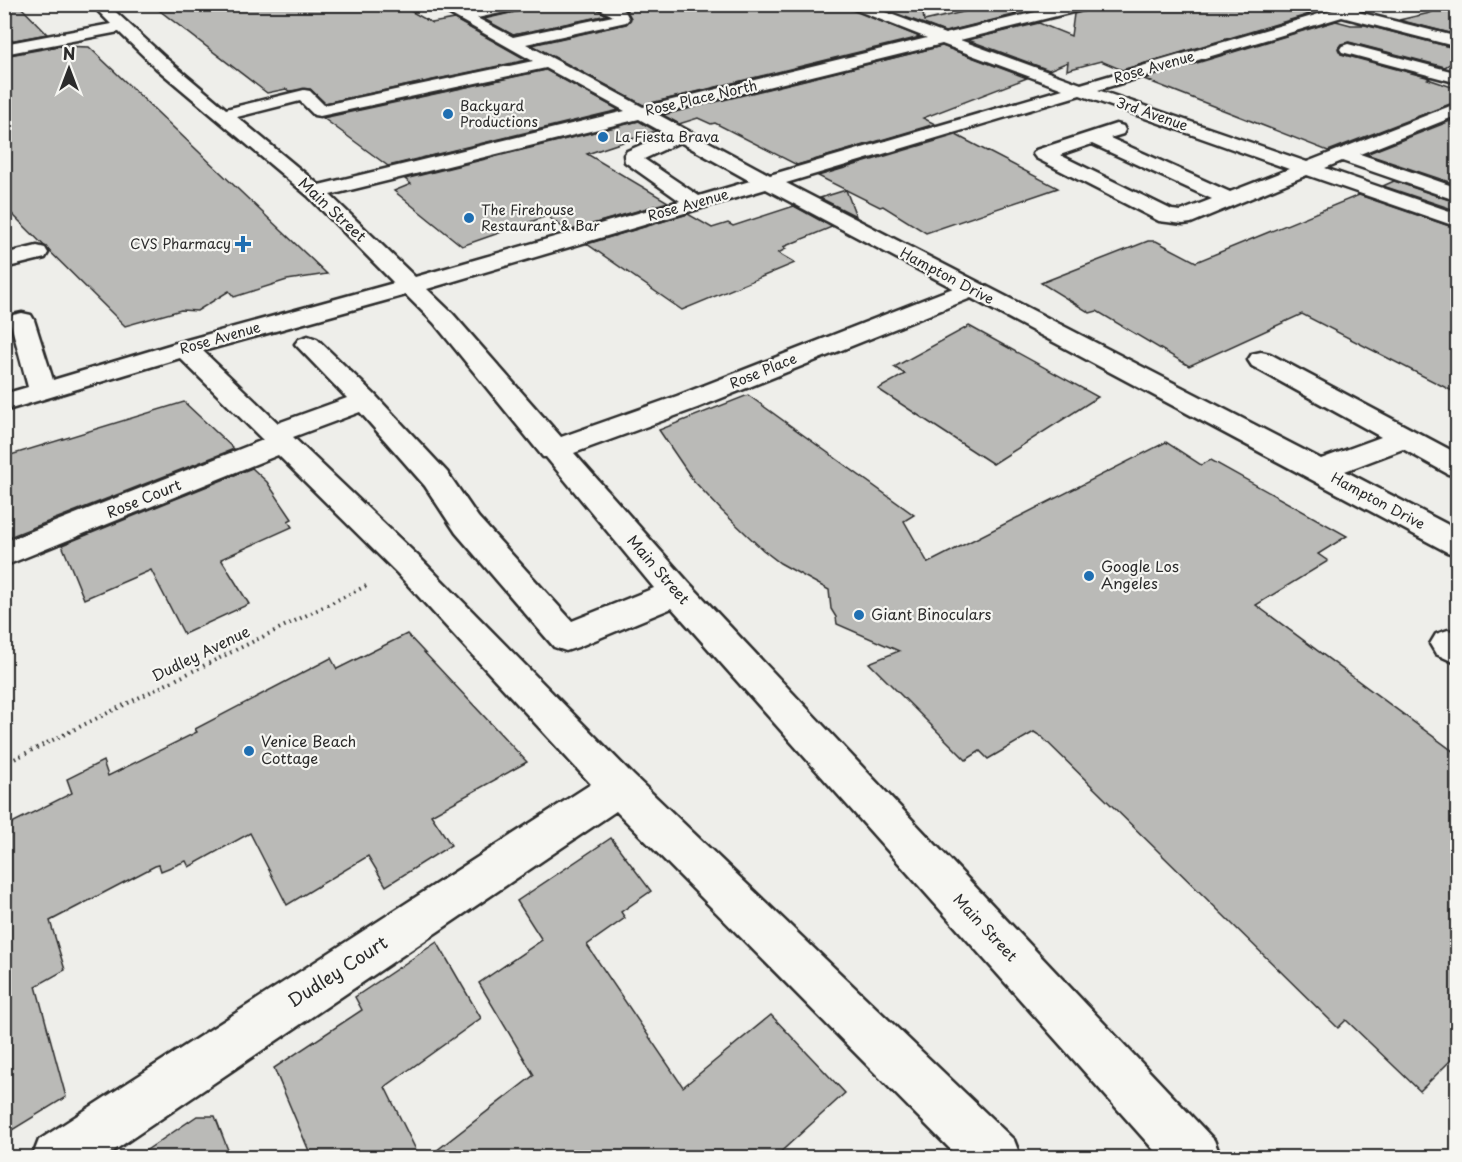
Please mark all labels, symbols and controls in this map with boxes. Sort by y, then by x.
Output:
north arrow [39,39,99,99]
text: N [63,41,75,65]
street label: Rose Avenue [1111,45,1197,88]
street label: Rose Place North [643,74,759,121]
street label: 3rd Avenue [1113,91,1191,136]
place label: Backyard Productions [460,95,538,132]
marker: Backyard Productions [441,107,455,121]
place label: La Fiesta Brava [615,126,719,147]
marker: La Fiesta Brava [596,130,610,144]
street label: Main Street [294,171,372,246]
street label: Rose Avenue [645,183,731,226]
place label: The Firehouse Restaurant & Bar [481,199,600,236]
marker: The Firehouse Restaurant & Bar [462,211,476,225]
place label: CVS Pharmacy [130,233,231,254]
marker: CVS Pharmacy [236,237,250,251]
street label: Hampton Drive [897,242,998,309]
street label: Rose Avenue [177,316,263,359]
street label: Rose Place [726,348,800,394]
street label: Hampton Drive [1328,467,1429,534]
street label: Rose Court [103,472,184,523]
street label: Main Street [622,529,696,609]
place label: Google Los Angeles [1101,554,1179,594]
marker: Google Los Angeles [1082,569,1096,583]
place label: Giant Binoculars [871,602,992,625]
marker: Giant Binoculars [852,608,866,622]
street label: Dudley Avenue [147,619,253,686]
place label: Venice Beach Cottage [261,729,356,769]
marker: Venice Beach Cottage [242,744,256,758]
street label: Main Street [949,888,1024,966]
street label: Dudley Court [282,928,392,1013]

